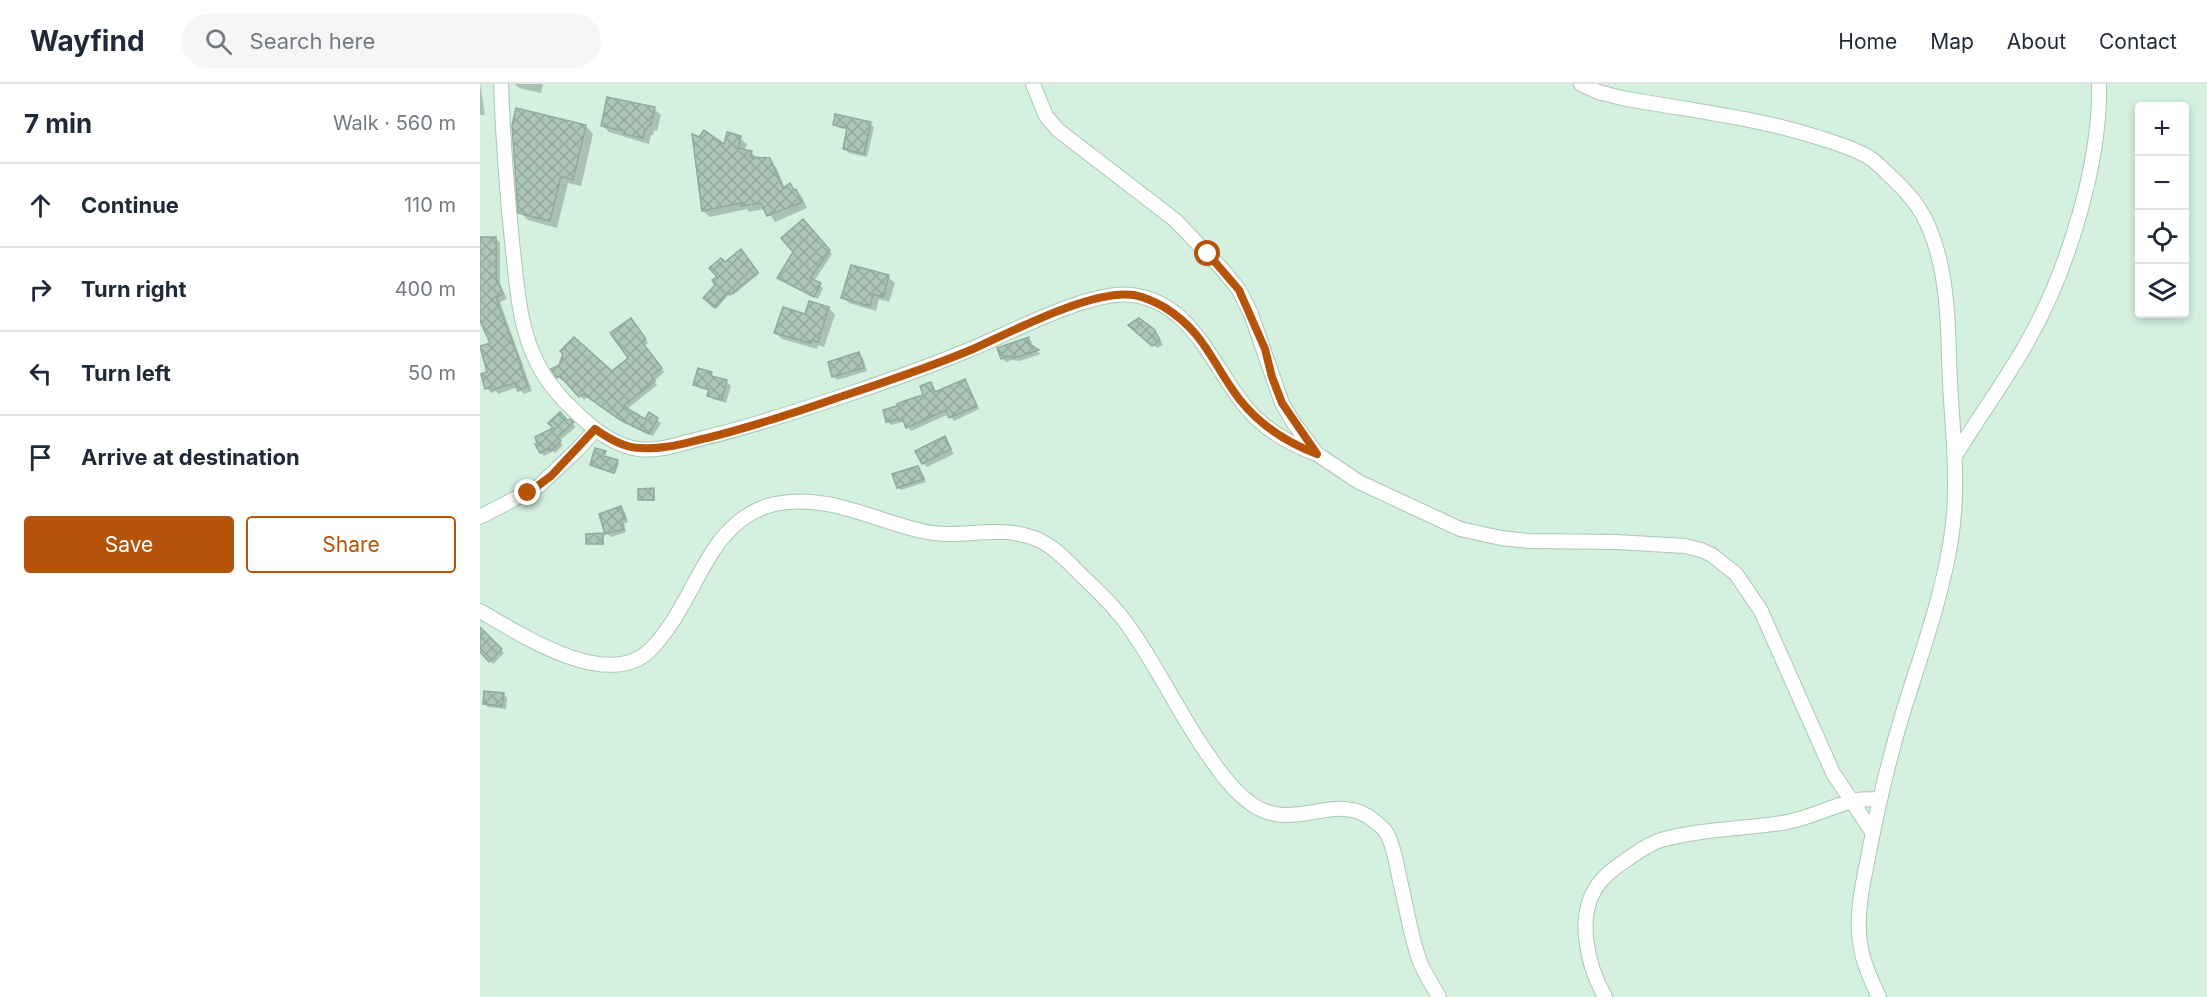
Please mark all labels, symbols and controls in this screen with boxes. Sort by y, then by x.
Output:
search box [181,14,601,68]
text: Wayfind [30,24,145,58]
icon: search [202,25,235,58]
text: Search here [250,28,375,54]
text: Home [1838,29,1897,54]
text: Map [1930,29,1974,54]
text: About [2007,29,2066,54]
text: Contact [2099,29,2177,54]
map controls [2135,102,2189,318]
button: + [2135,102,2189,156]
text: 7 min [24,108,92,139]
text: Walk · 560 m [333,111,456,135]
button: − [2135,156,2189,210]
icon: ahead [24,189,57,222]
text: Continue [81,192,179,218]
text: 110 m [404,193,456,217]
button: locate [2135,210,2189,264]
route start [1194,240,1220,266]
button: layers [2135,264,2189,318]
icon: right [24,273,57,306]
text: Turn right [81,276,187,302]
text: 400 m [395,277,456,301]
icon: left [24,357,57,390]
text: Turn left [81,360,171,386]
text: 50 m [408,361,456,385]
icon: arrive [24,441,57,474]
text: Arrive at destination [81,444,300,470]
route end [514,479,540,505]
button: Save [24,516,234,573]
button: Share [246,516,456,573]

